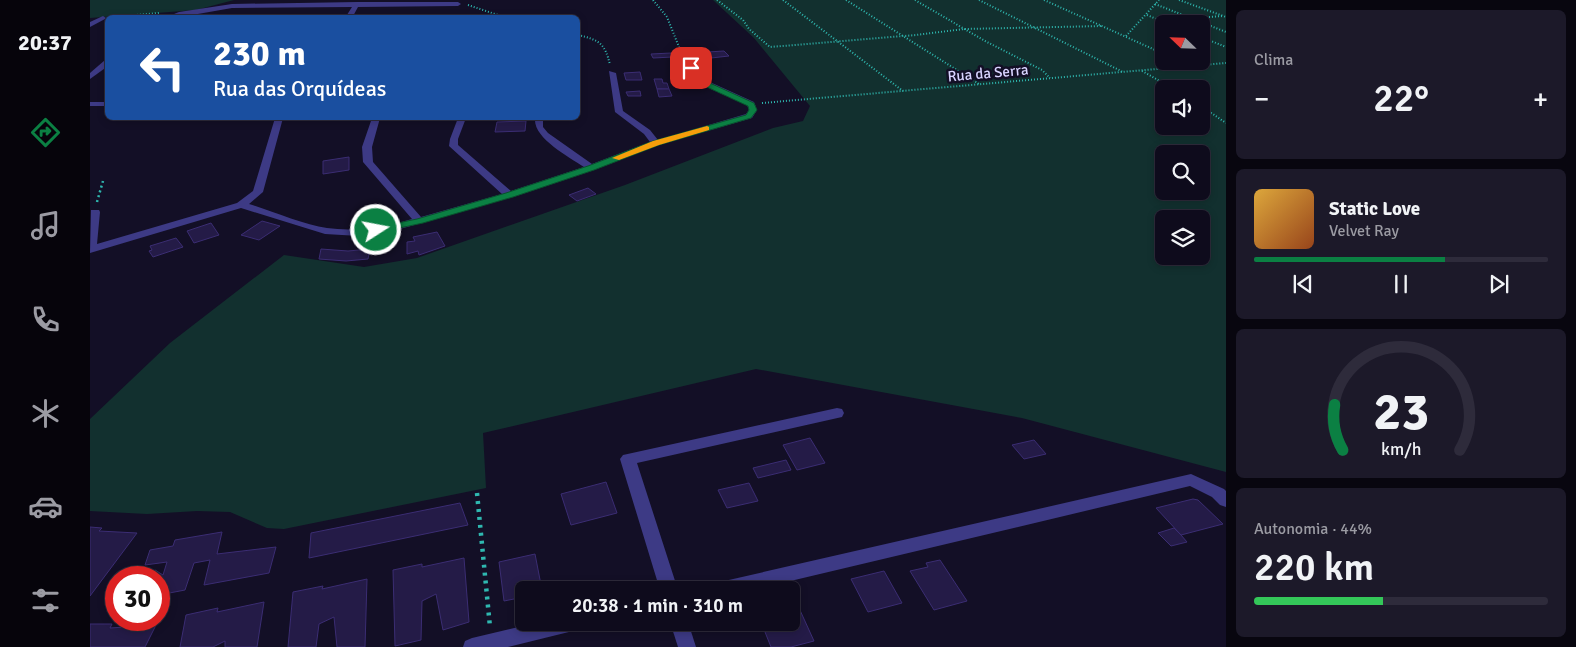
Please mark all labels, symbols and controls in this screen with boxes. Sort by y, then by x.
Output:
north arrow [1155,15,1210,70]
map controls [1155,15,1210,265]
text: 20:37 [18,29,72,56]
text: 230 m [213,32,306,75]
icon: left [130,35,195,100]
pin [670,47,712,89]
text: Clima [1254,50,1293,70]
icon: arrive [677,54,705,82]
street label: Rua da Serra [947,61,1029,85]
text: Rua das Orquídeas [213,75,386,102]
text: 22° [1373,75,1429,122]
button: sound [1155,80,1210,135]
text: − [1254,82,1269,116]
text: + [1533,82,1548,116]
icon: directions [28,115,63,150]
button: search [1155,145,1210,200]
text: Static Love [1329,197,1420,221]
position arrow [349,203,401,255]
icon: music [28,208,63,243]
button: layers [1155,210,1210,265]
text: Velvet Ray [1329,221,1399,241]
icon: previous [1289,270,1317,298]
icon: pause [1387,270,1415,298]
icon: next [1485,270,1513,298]
icon: phone [28,302,63,337]
text: 23 [1373,380,1429,444]
icon: climate [28,396,63,431]
text: km/h [1381,438,1421,460]
icon: car [28,489,63,524]
text: Autonomia · 44% [1254,519,1372,539]
text: 220 km [1254,544,1374,591]
speed limit sign: 30 [105,566,170,631]
icon: filters [28,583,63,618]
text: 20:38 · 1 min · 310 m [572,594,743,618]

